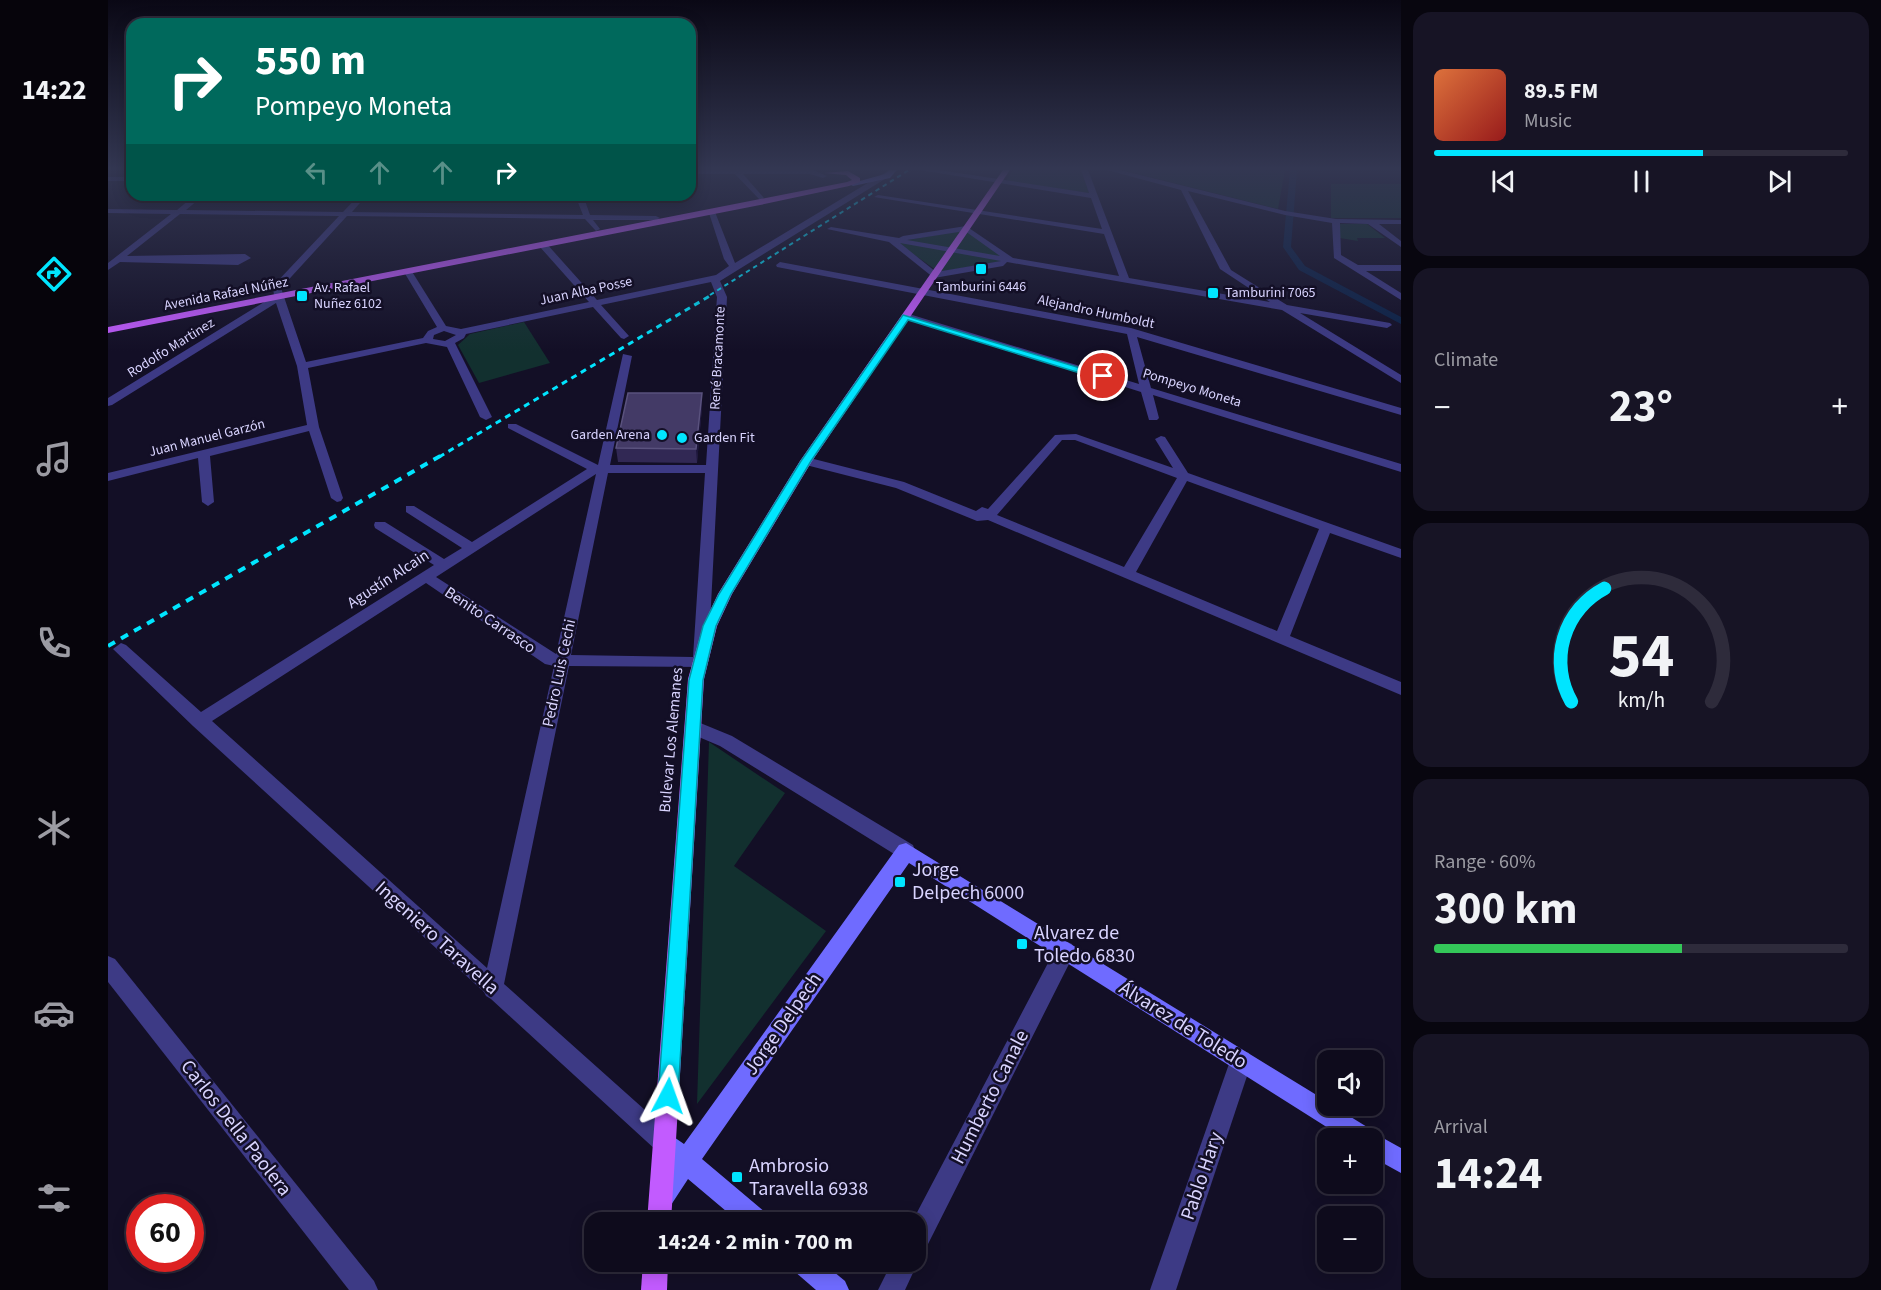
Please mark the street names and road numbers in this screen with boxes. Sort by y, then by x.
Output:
street label: Juan Alba Posse [538,271,634,311]
street label: Avenida Rafael Núñez [162,272,290,316]
street label: Alejandro Humboldt [1036,290,1156,334]
street label: René Bracamonte [705,306,731,410]
street label: Rodolfo Martinez [124,313,219,383]
street label: Pompeyo Moneta [1140,364,1244,412]
street label: Juan Manuel Garzón [147,414,267,462]
street label: Agustín Alcain [343,544,433,614]
street label: Benito Carrasco [440,581,540,659]
street label: Pedro Luis Cechi [537,617,581,729]
street label: Bulevar Los Alemanes [654,666,688,814]
street label: Ingeniero Taravella [369,875,505,1001]
street label: Jorge Delpech [737,967,829,1081]
street label: Álvarez de Toledo [1114,974,1252,1076]
street label: Humberto Canale [944,1025,1036,1169]
street label: Carlos Della Paolera [174,1054,298,1202]
street label: Pablo Hary [1174,1128,1230,1224]

